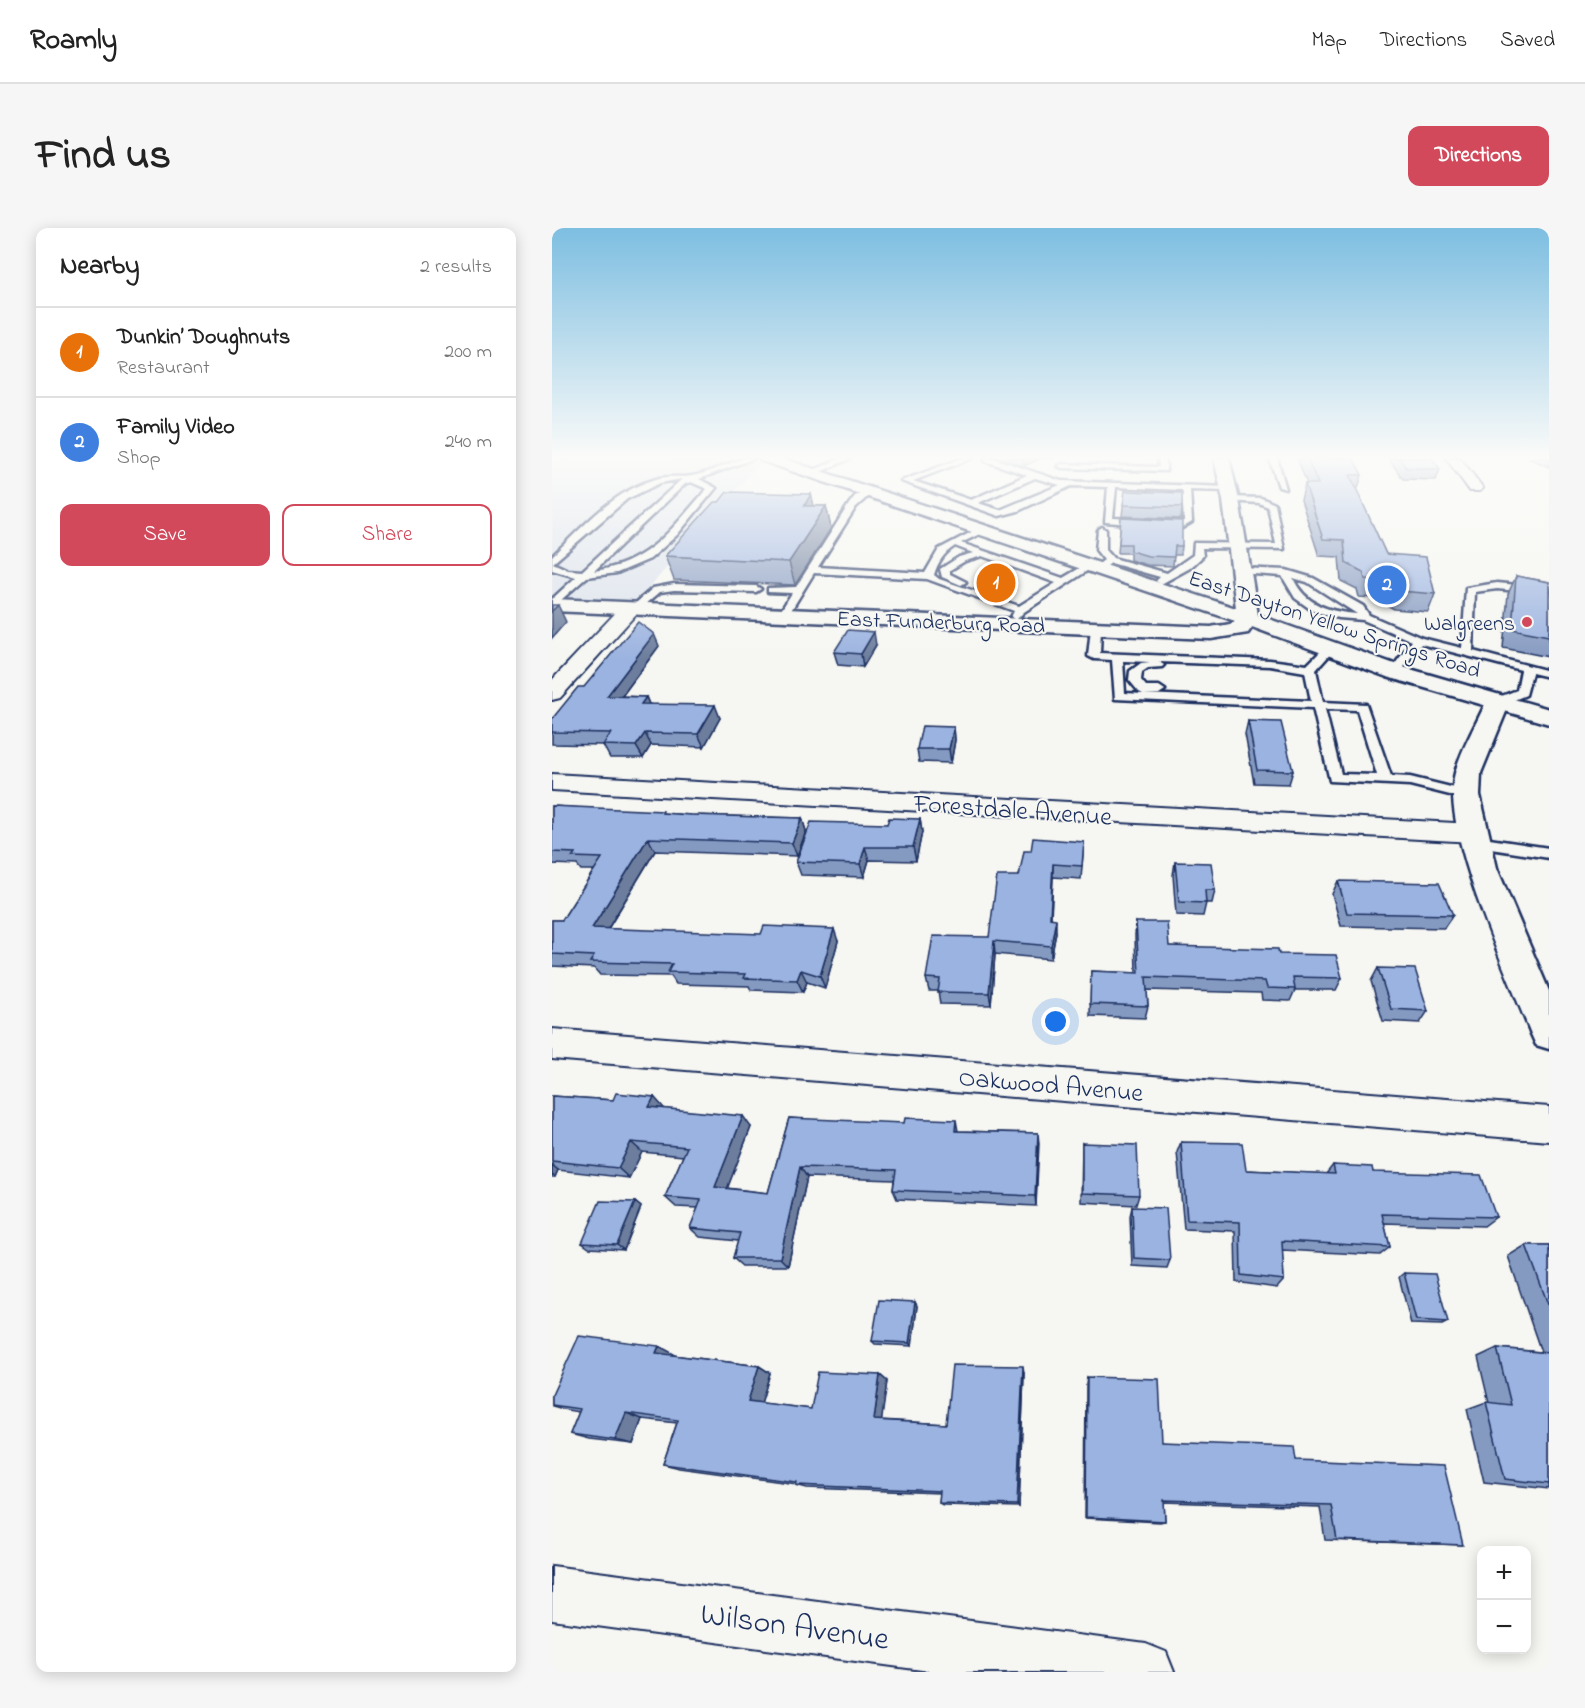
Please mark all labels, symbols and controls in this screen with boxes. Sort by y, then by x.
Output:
text: Roamly [30,21,117,62]
text: Map [1311,26,1347,56]
text: Directions [1380,26,1467,56]
text: Saved [1500,26,1555,56]
text: Find us [36,126,171,187]
button: Directions [1408,126,1549,186]
text: Nearby [60,248,139,286]
text: 2 results [420,253,492,282]
text: Dunkin’ Doughnuts [117,322,290,354]
text: 1 [76,338,83,367]
text: 200 m [444,338,492,367]
text: Restaurant [117,354,210,383]
text: Family Video [117,412,235,444]
text: 2 [75,428,84,457]
text: 240 m [445,428,492,457]
text: Shop [117,444,161,473]
button: Save [60,504,270,566]
button: Share [282,504,492,566]
pin: 1 [976,560,1016,606]
pin: 2 [1368,562,1406,608]
street label: East Dayton Yellow Springs Road [1183,563,1484,689]
street label: East Funderburg Road [836,604,1046,645]
place label: Walgreens [1424,609,1515,642]
marker: Walgreens [1520,615,1534,629]
street label: Forestdale Avenue [911,786,1114,838]
your location [1041,1007,1070,1036]
street label: Oakwood Avenue [957,1060,1145,1114]
map controls [1477,1546,1531,1654]
button: + [1477,1546,1531,1600]
street label: Wilson Avenue [697,1592,892,1665]
button: − [1477,1600,1531,1654]

